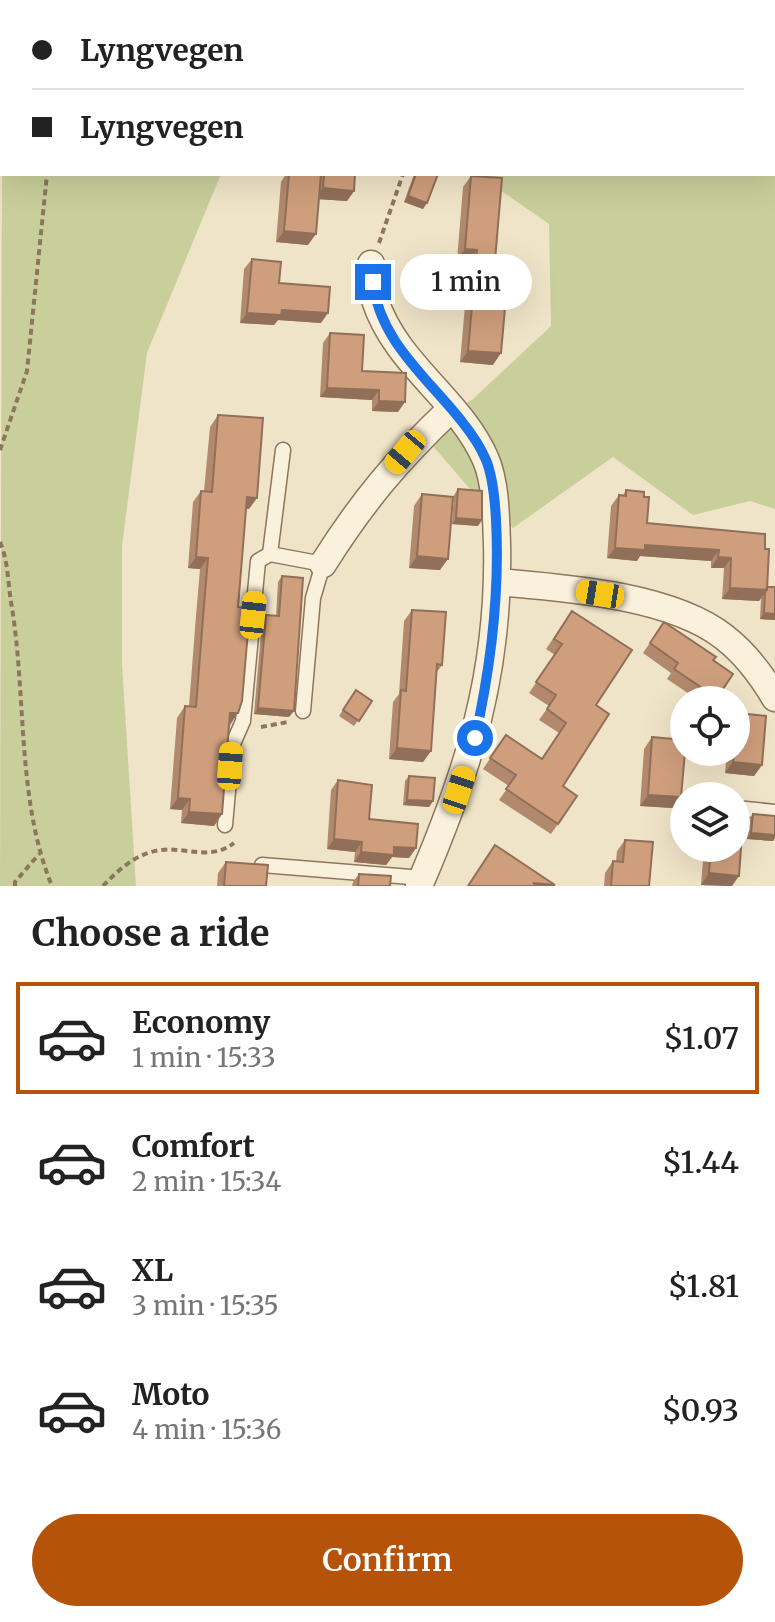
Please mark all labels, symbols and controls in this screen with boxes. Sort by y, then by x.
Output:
text: Lyngvegen [80,31,244,69]
text: Lyngvegen [80,108,244,146]
callout: 1 min [401,254,533,310]
route end [355,264,391,300]
text: 1 min [431,265,501,298]
car [380,426,430,478]
car [574,578,626,610]
car [239,590,267,640]
map controls [670,686,750,862]
button: locate [670,686,750,766]
route start [457,720,493,756]
car [216,741,244,791]
car [440,763,478,817]
button: layers [670,782,750,862]
text: Choose a ride [32,911,269,956]
icon: car [36,1002,108,1074]
text: Economy [132,1003,270,1041]
text: $1.07 [664,1019,739,1057]
text: 1 min · 15:33 [132,1041,276,1074]
icon: car [36,1126,108,1198]
text: Comfort [132,1127,255,1165]
text: $1.44 [662,1143,739,1181]
text: 2 min · 15:34 [132,1165,281,1198]
icon: car [36,1250,108,1322]
text: XL [132,1251,173,1289]
text: $1.81 [668,1267,739,1305]
text: 3 min · 15:35 [132,1289,279,1322]
icon: car [36,1374,108,1446]
text: Moto [132,1375,210,1413]
text: $0.93 [662,1391,739,1429]
text: 4 min · 15:36 [132,1413,281,1446]
button: Confirm [32,1514,743,1606]

